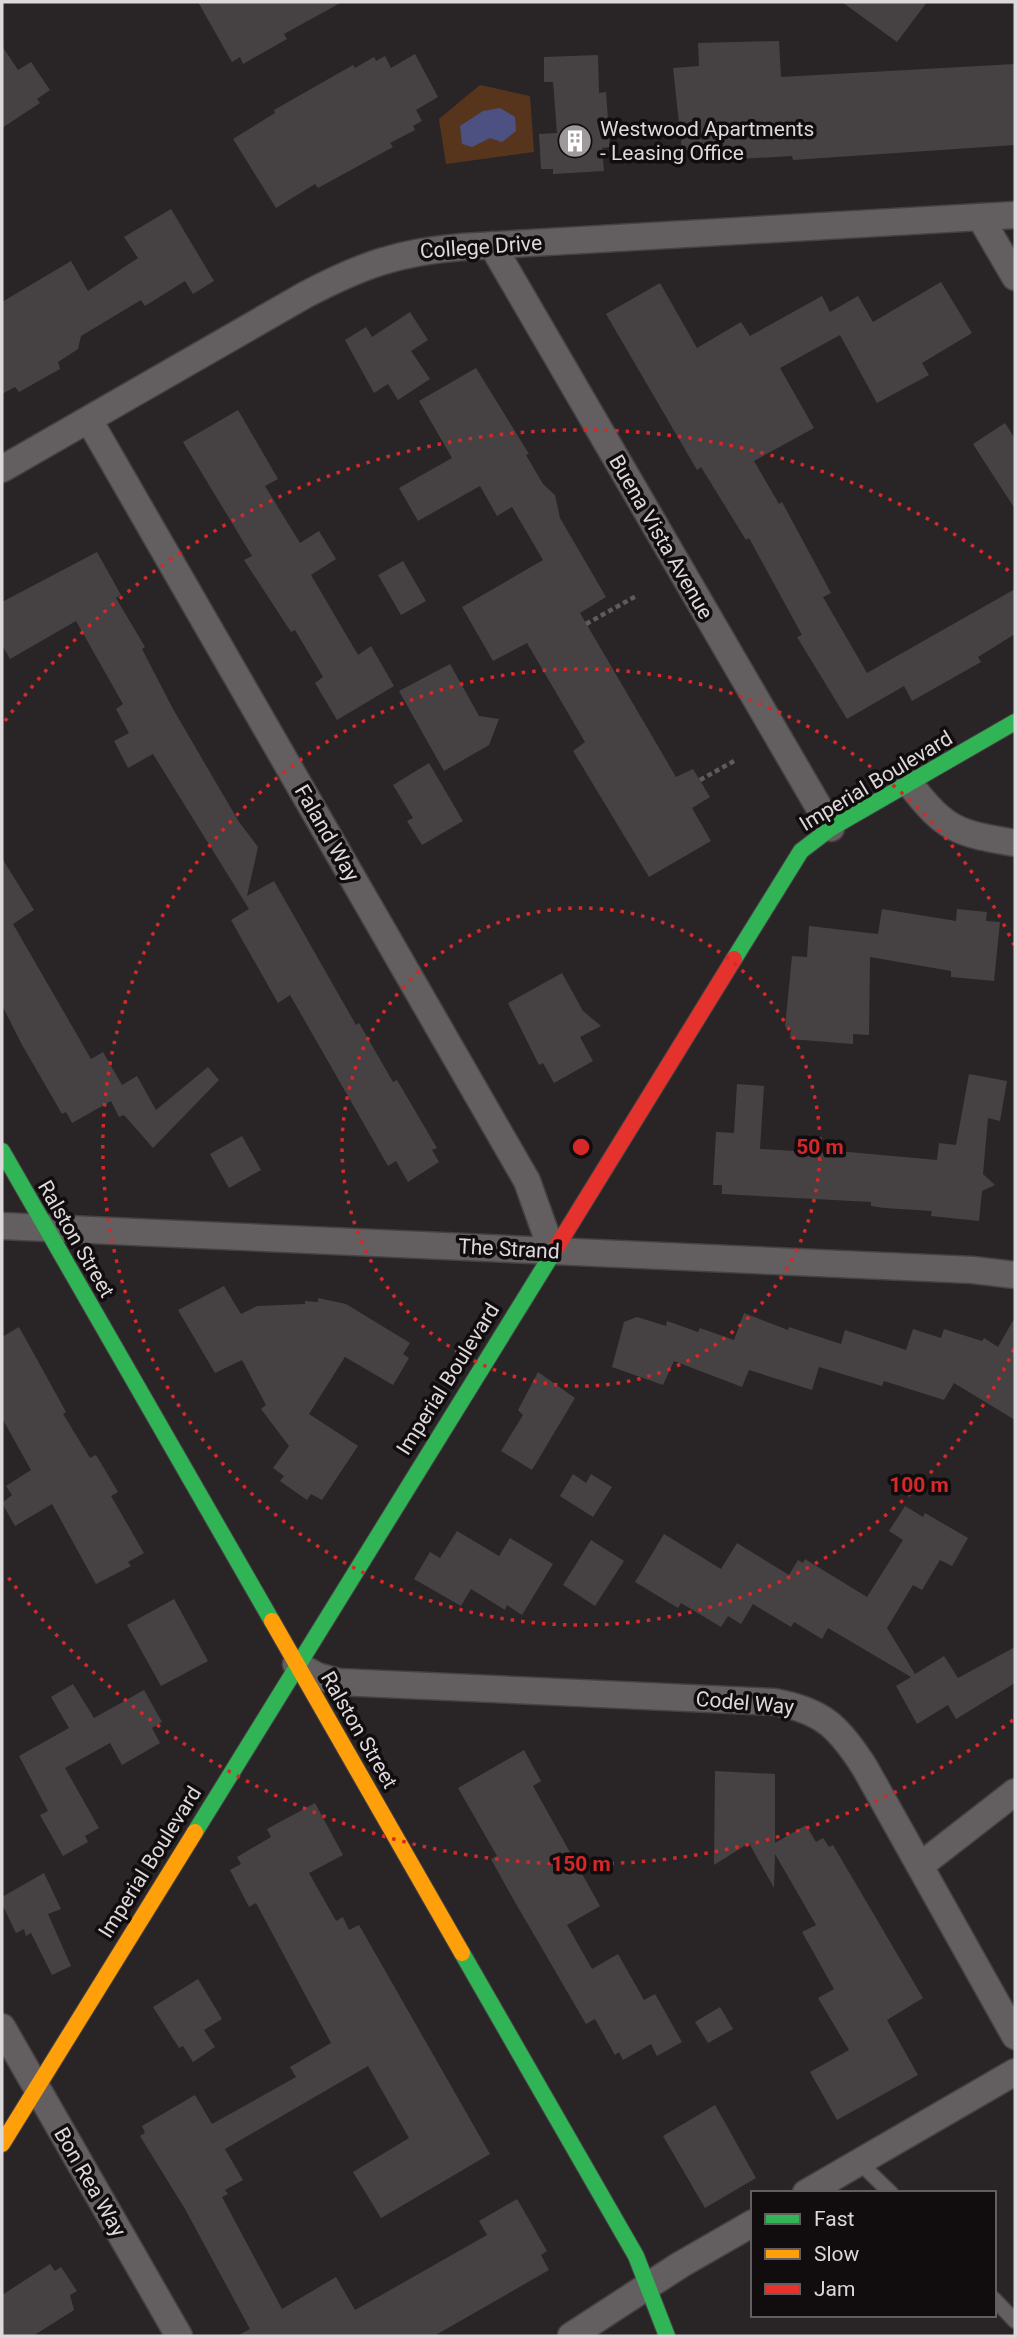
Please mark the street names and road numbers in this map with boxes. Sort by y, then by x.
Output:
street label: College Drive [419,231,543,263]
street label: Buena Vista Avenue [604,451,718,623]
street label: Imperial Boulevard [795,726,957,836]
street label: Faland Way [290,781,364,886]
street label: Ralston Street [33,1176,119,1302]
street label: The Strand [458,1234,560,1264]
street label: Imperial Boulevard [392,1299,504,1459]
street label: Ralston Street [316,1667,402,1793]
street label: Codel Way [695,1687,795,1719]
street label: Imperial Boulevard [94,1782,206,1942]
street label: Bon Rea Way [49,2123,131,2241]

